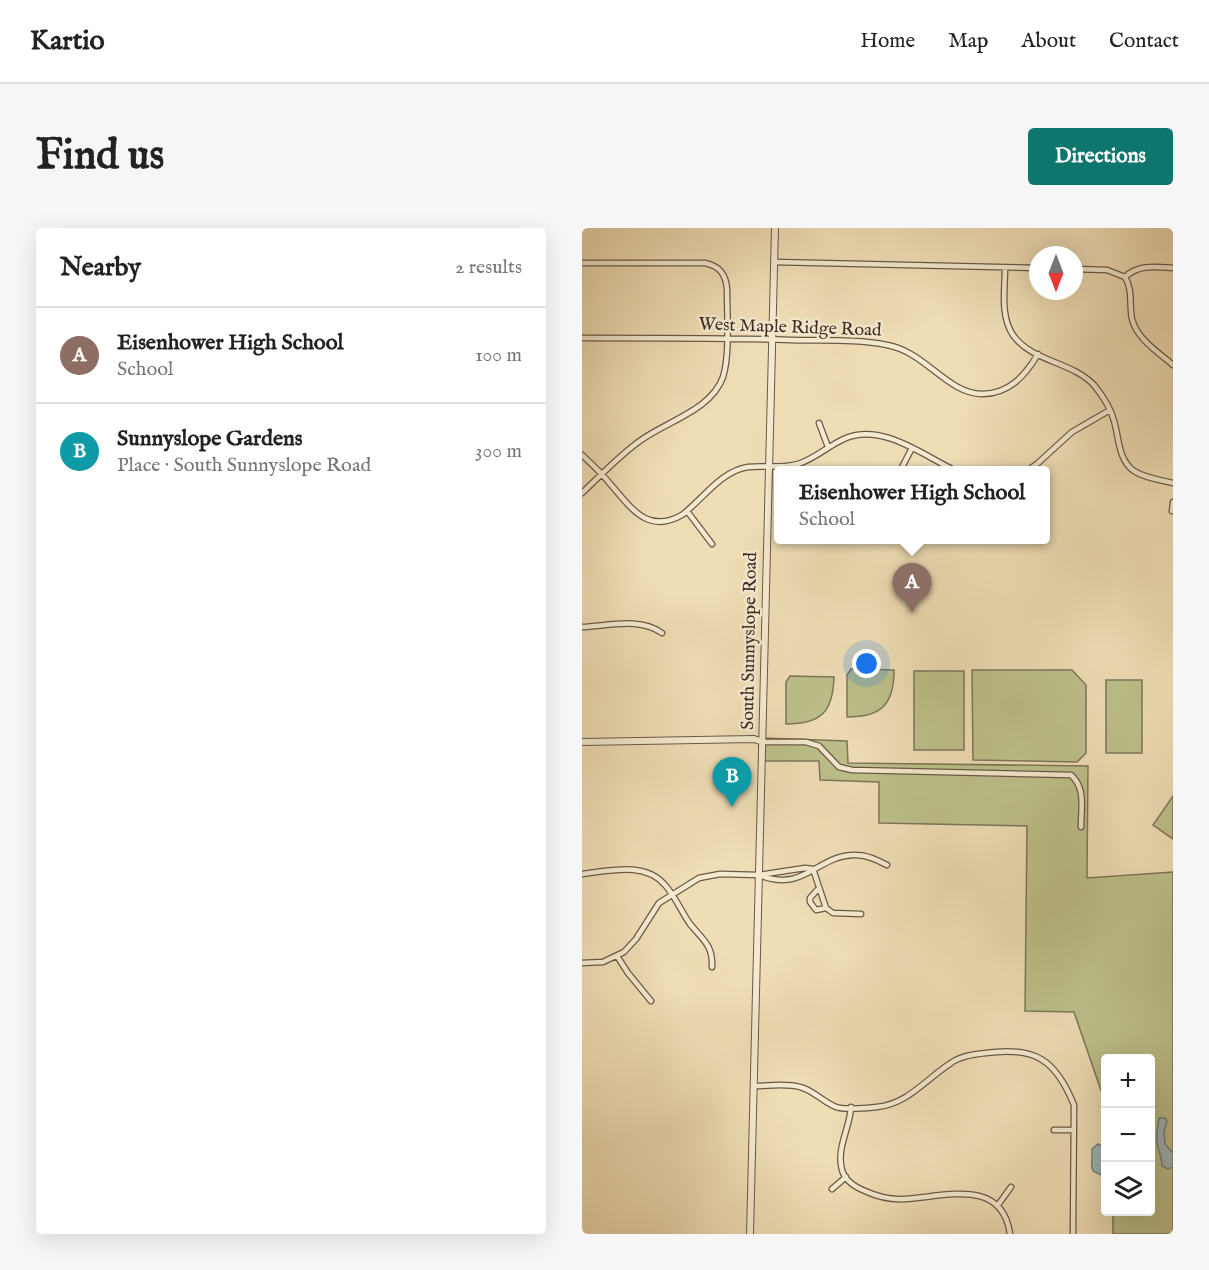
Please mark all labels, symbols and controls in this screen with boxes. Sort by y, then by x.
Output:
text: Kartio [30,24,105,59]
text: Home [860,28,915,55]
text: Map [948,28,988,55]
text: About [1021,28,1076,55]
text: Contact [1109,28,1179,55]
button: Directions [1028,128,1173,185]
text: Find us [36,130,164,183]
north arrow [1029,246,1083,300]
text: Nearby [60,251,141,284]
text: 2 results [455,255,522,280]
street label: West Maple Ridge Road [698,313,882,343]
text: Eisenhower High School [117,329,344,357]
text: A [73,343,86,368]
text: 100 m [475,343,522,368]
text: School [117,357,173,382]
text: Sunnyslope Gardens [117,425,302,453]
text: B [73,439,86,464]
text: 300 m [475,439,522,464]
text: Place · South Sunnyslope Road [117,453,371,478]
popup [774,466,1050,544]
text: Eisenhower High School [799,479,1025,507]
text: School [799,507,855,532]
street label: South Sunnyslope Road [737,551,763,730]
pin: A [892,564,932,613]
your location [852,649,881,678]
pin: B [712,758,752,807]
map controls [1101,1054,1155,1216]
button: + [1101,1054,1155,1108]
button: − [1101,1108,1155,1162]
button: layers [1101,1162,1155,1216]

